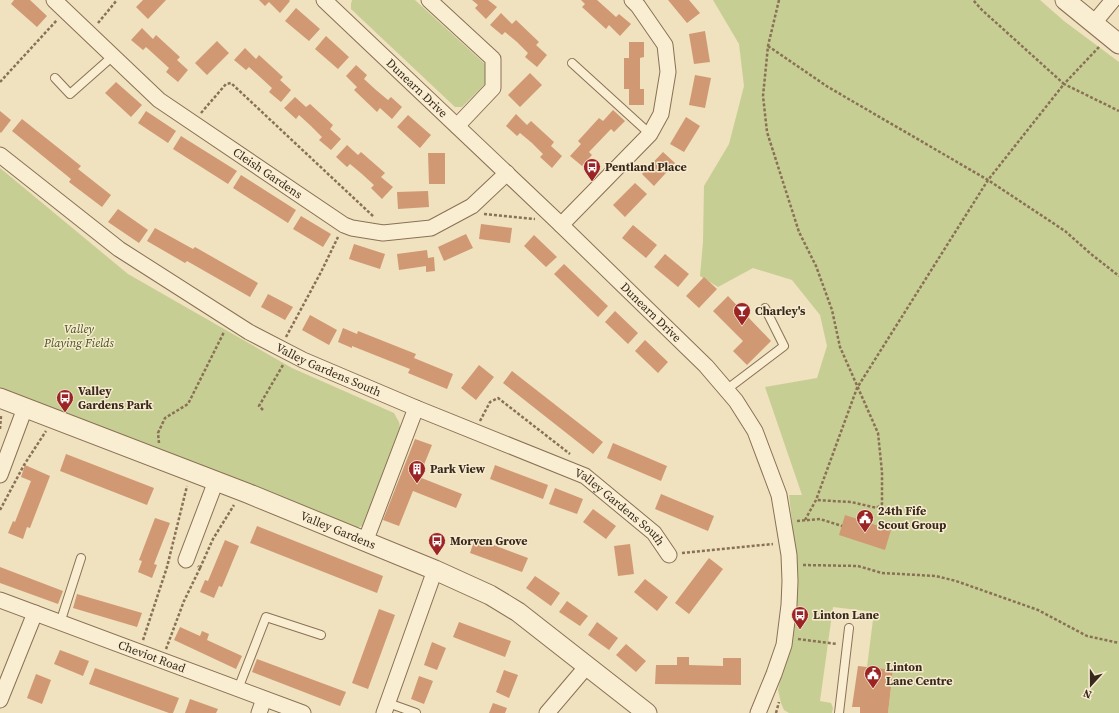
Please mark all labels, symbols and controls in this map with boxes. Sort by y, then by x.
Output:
street label: Dunearn Drive [383,55,451,121]
street label: Cleish Gardens [230,144,305,203]
bus stop icon: Pentland Place [582,157,602,182]
place label: Pentland Place [605,159,687,175]
street label: Dunearn Drive [617,279,685,346]
bar icon: Charley's [732,301,752,326]
place label: Charley's [755,303,806,319]
park label: Valley Playing Fields [43,321,115,351]
street label: Valley Gardens South [273,339,384,400]
place label: Valley Gardens Park [78,383,153,413]
bus stop icon: Valley Gardens Park [55,388,75,413]
building icon: Park View [407,459,427,484]
place label: Park View [430,461,486,477]
street label: Valley Gardens South [572,465,668,549]
place label: 24th Fife Scout Group [878,503,946,533]
street label: Valley Gardens [298,508,378,553]
public building icon: 24th Fife Scout Group [855,508,875,533]
bus stop icon: Morven Grove [427,531,447,556]
place label: Morven Grove [450,533,528,549]
bus stop icon: Linton Lane [790,605,810,630]
place label: Linton Lane [813,607,879,623]
street label: Cheviot Road [116,637,188,677]
place label: Linton Lane Centre [886,659,953,689]
public building icon: Linton Lane Centre [863,664,883,689]
north arrow [1071,665,1111,705]
text: N [1081,685,1094,702]

